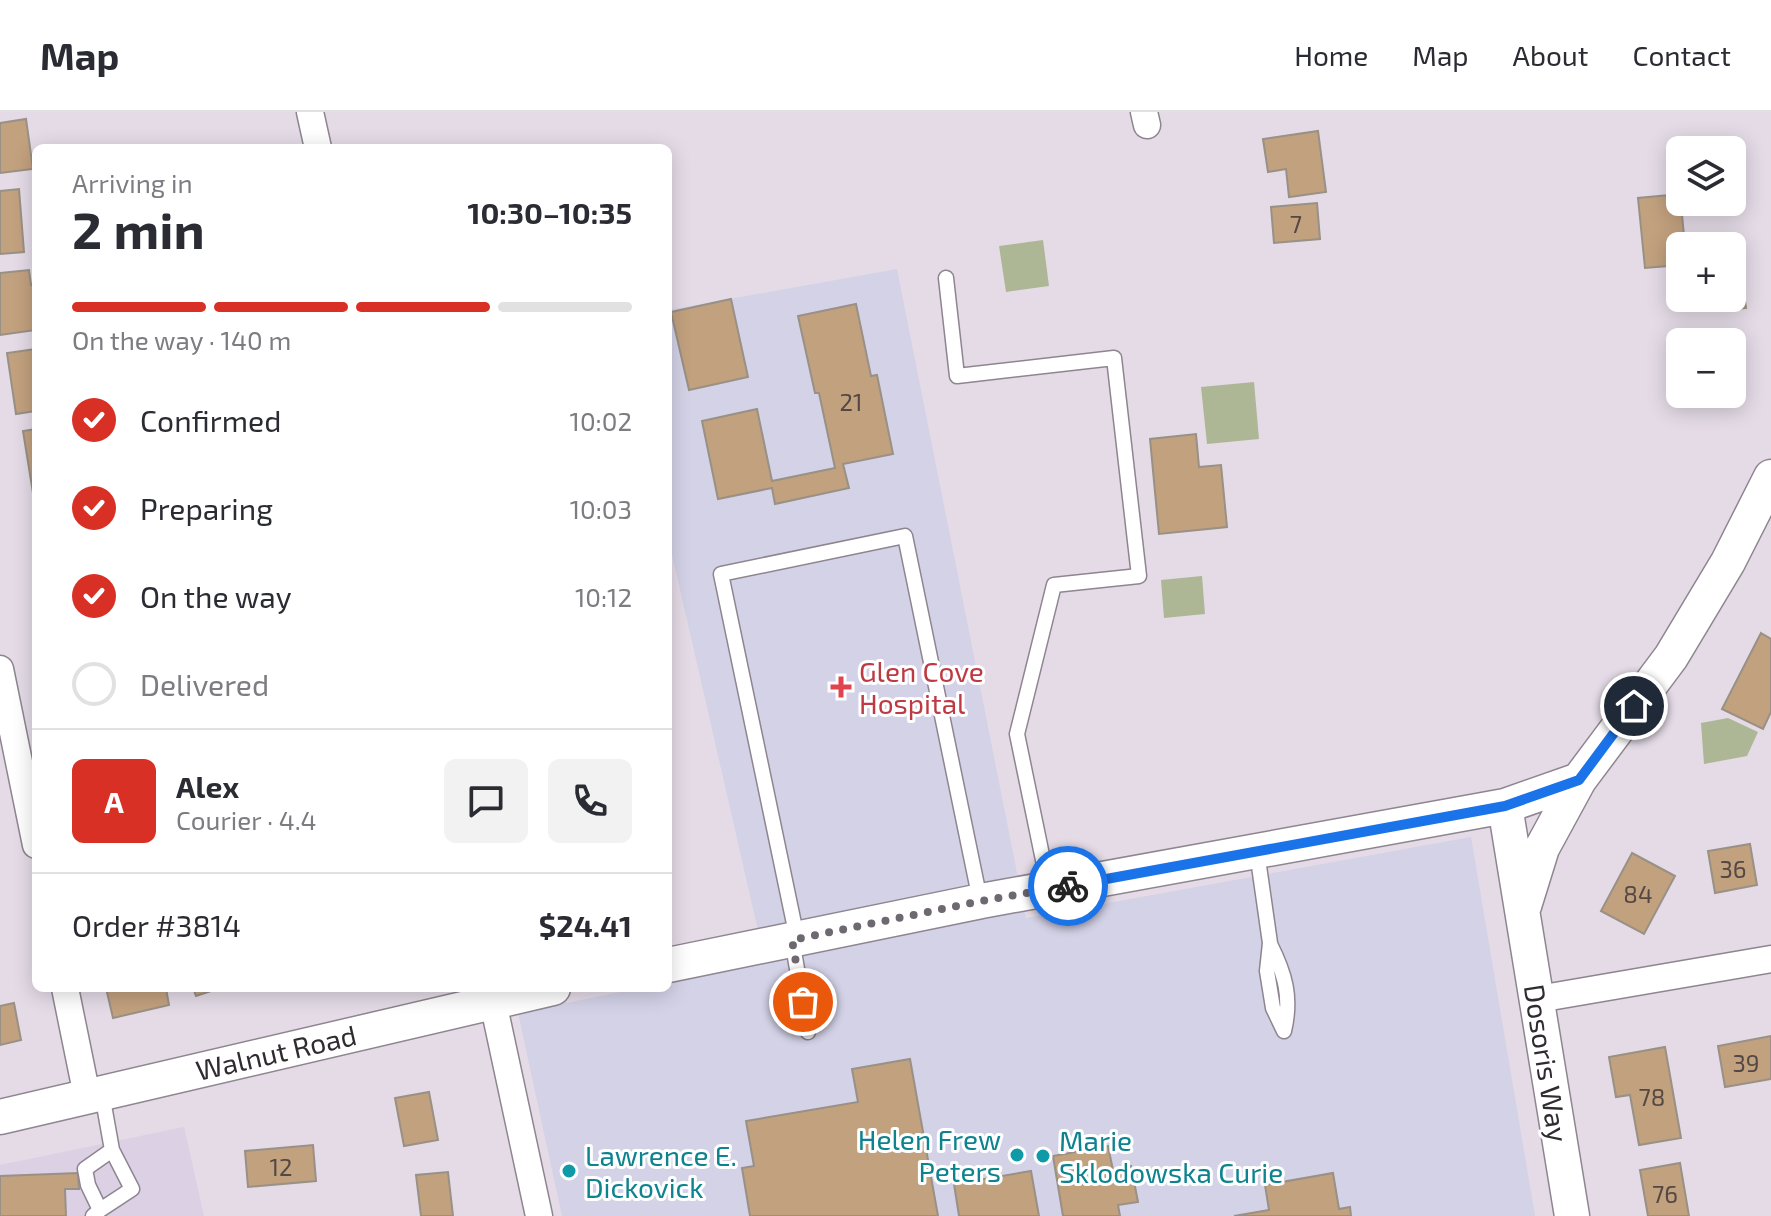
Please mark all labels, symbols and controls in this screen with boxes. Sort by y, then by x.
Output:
text: Map [40,32,119,78]
text: Home [1294,38,1368,72]
text: Map [1412,38,1469,72]
text: About [1513,38,1588,72]
text: Contact [1632,38,1731,72]
map controls [1666,136,1746,408]
button: layers [1666,136,1746,216]
text: Arriving in [72,167,193,198]
text: 10:30–10:35 [467,194,632,230]
text: 2 min [72,197,205,259]
house number: 7 [1290,209,1302,238]
button: + [1666,232,1746,312]
text: On the way · 140 m [72,324,291,355]
button: − [1666,328,1746,408]
house number: 21 [839,387,863,416]
icon: check [72,398,116,442]
text: Confirmed [140,402,281,438]
text: 10:02 [570,405,632,436]
icon: check [72,486,116,530]
text: Preparing [140,490,273,526]
text: 10:03 [570,493,632,524]
icon: check [72,574,116,618]
text: On the way [140,578,292,614]
text: 10:12 [575,581,632,612]
place label: Glen Cove Hospital [859,654,984,720]
text: Delivered [140,666,269,702]
pin [1600,672,1668,740]
marker: Glen Cove Hospital [830,676,852,698]
icon: home [1612,684,1656,728]
button: chat [444,759,528,843]
button: phone [548,759,632,843]
text: Alex [176,768,239,804]
text: A [104,783,124,819]
text: Courier · 4.4 [176,804,317,835]
courier [1028,846,1108,926]
house number: 36 [1719,854,1747,883]
icon: bike [1046,864,1090,908]
house number: 84 [1623,879,1653,908]
text: Order #3814 [72,907,241,943]
text: $24.41 [539,907,632,943]
pin [769,968,837,1036]
icon: bag [781,980,825,1024]
street label: Dosoris Way [1518,982,1576,1145]
street label: Walnut Road [193,1017,359,1087]
house number: 39 [1732,1048,1760,1077]
house number: 78 [1639,1082,1665,1111]
place label: Helen Frew Peters [858,1122,1001,1188]
place label: Marie Sklodowska Curie [1059,1123,1283,1189]
place label: Lawrence E. Dickovick [585,1138,737,1204]
marker: Helen Frew Peters [1008,1146,1026,1164]
marker: Marie Sklodowska Curie [1034,1147,1052,1165]
house number: 12 [269,1152,293,1181]
marker: Lawrence E. Dickovick [560,1162,578,1180]
house number: 76 [1652,1179,1678,1208]

